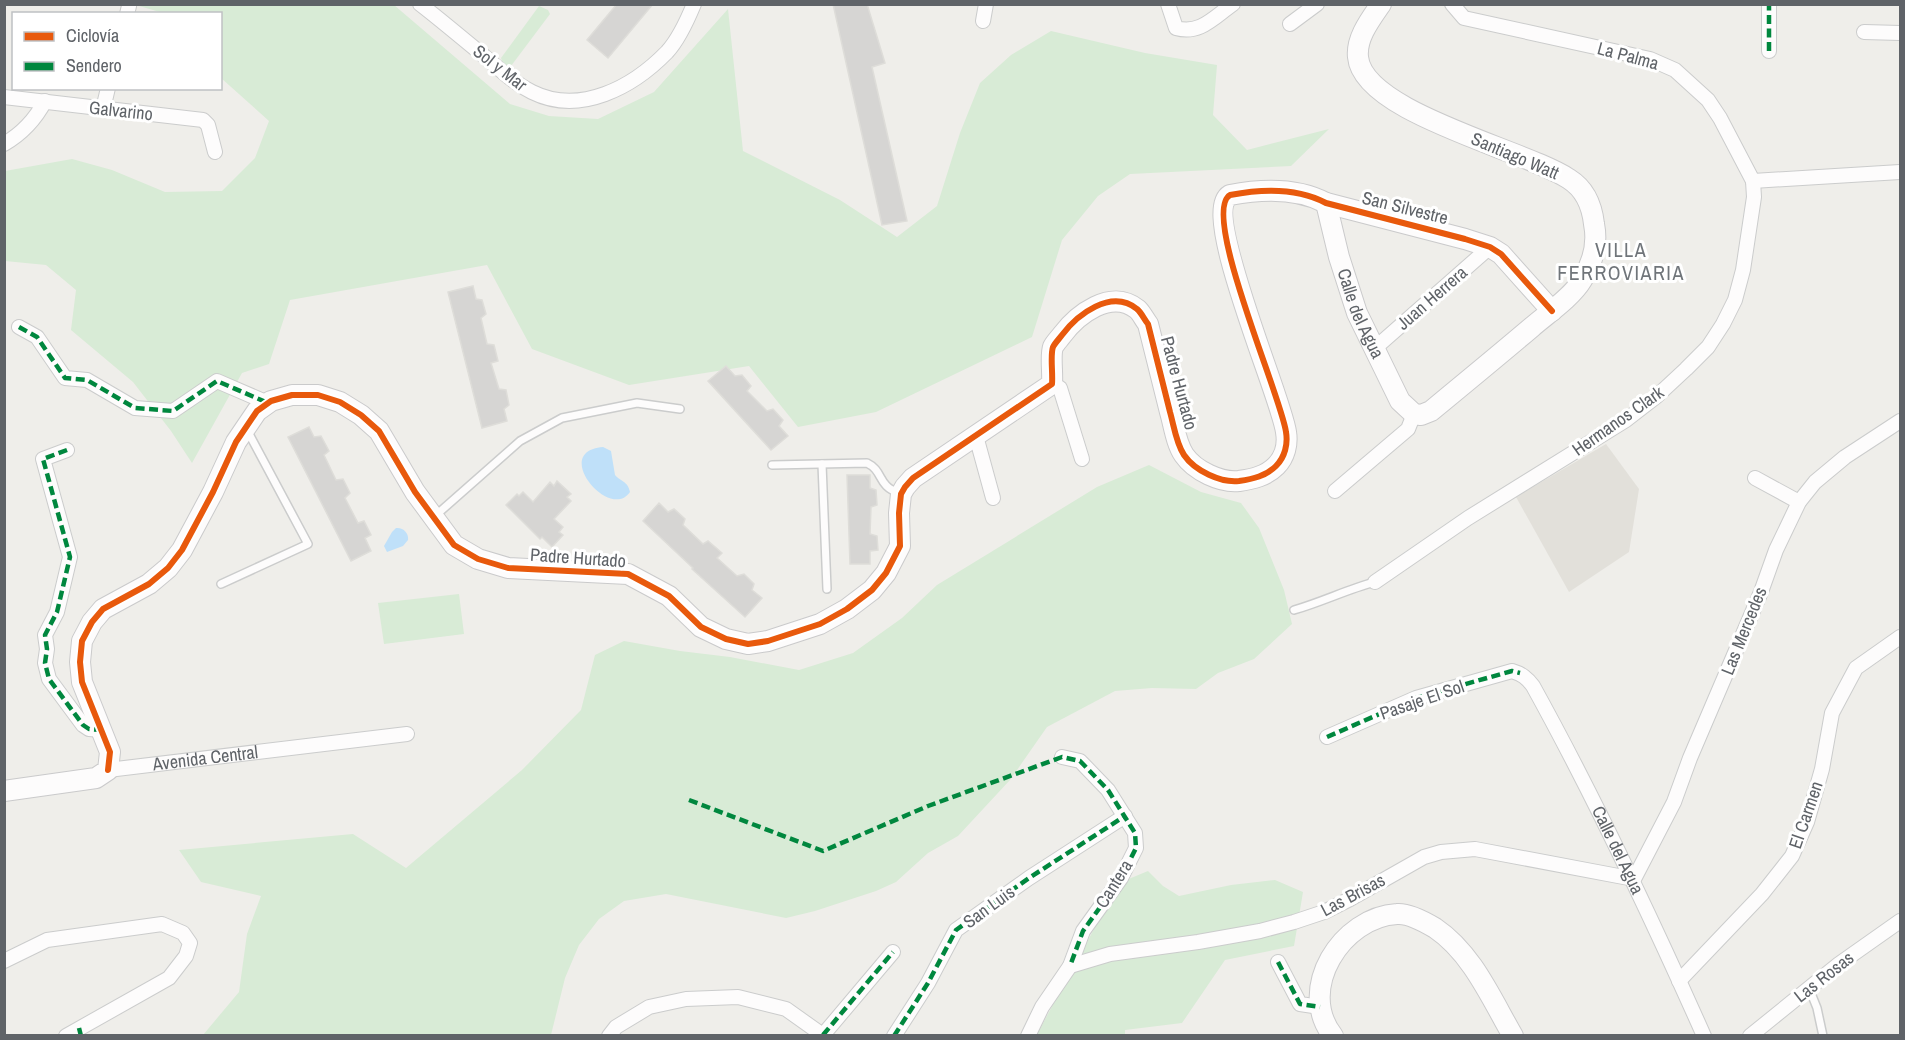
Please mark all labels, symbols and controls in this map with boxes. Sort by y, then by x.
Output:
legend [12,12,222,90]
text: Ciclovía [66,23,119,48]
street label: La Palma [1595,35,1661,76]
street label: Sol y Mar [468,39,533,97]
text: Sendero [66,53,122,78]
street label: Galvarino [88,95,154,126]
street label: Santiago Watt [1468,126,1563,185]
street label: San Silvestre [1360,185,1451,230]
district label: VILLA FERROVIARIA [1557,236,1685,286]
street label: Juan Herrera [1391,260,1472,335]
street label: Calle del Agua [1331,265,1390,363]
street label: Padre Hurtado [1155,333,1204,432]
street label: Hermanos Clark [1567,379,1669,461]
street label: Padre Hurtado [529,542,627,573]
street label: Las Mercedes [1715,583,1772,678]
street label: Pasaje El Sol [1376,673,1467,726]
street label: Avenida Central [150,739,259,777]
street label: El Carmen [1782,778,1829,852]
street label: Calle del Agua [1586,802,1650,898]
street label: Cantera [1089,855,1138,913]
street label: Las Brisas [1316,867,1389,922]
street label: San Luis [958,879,1020,934]
street label: Las Rosas [1789,945,1859,1008]

